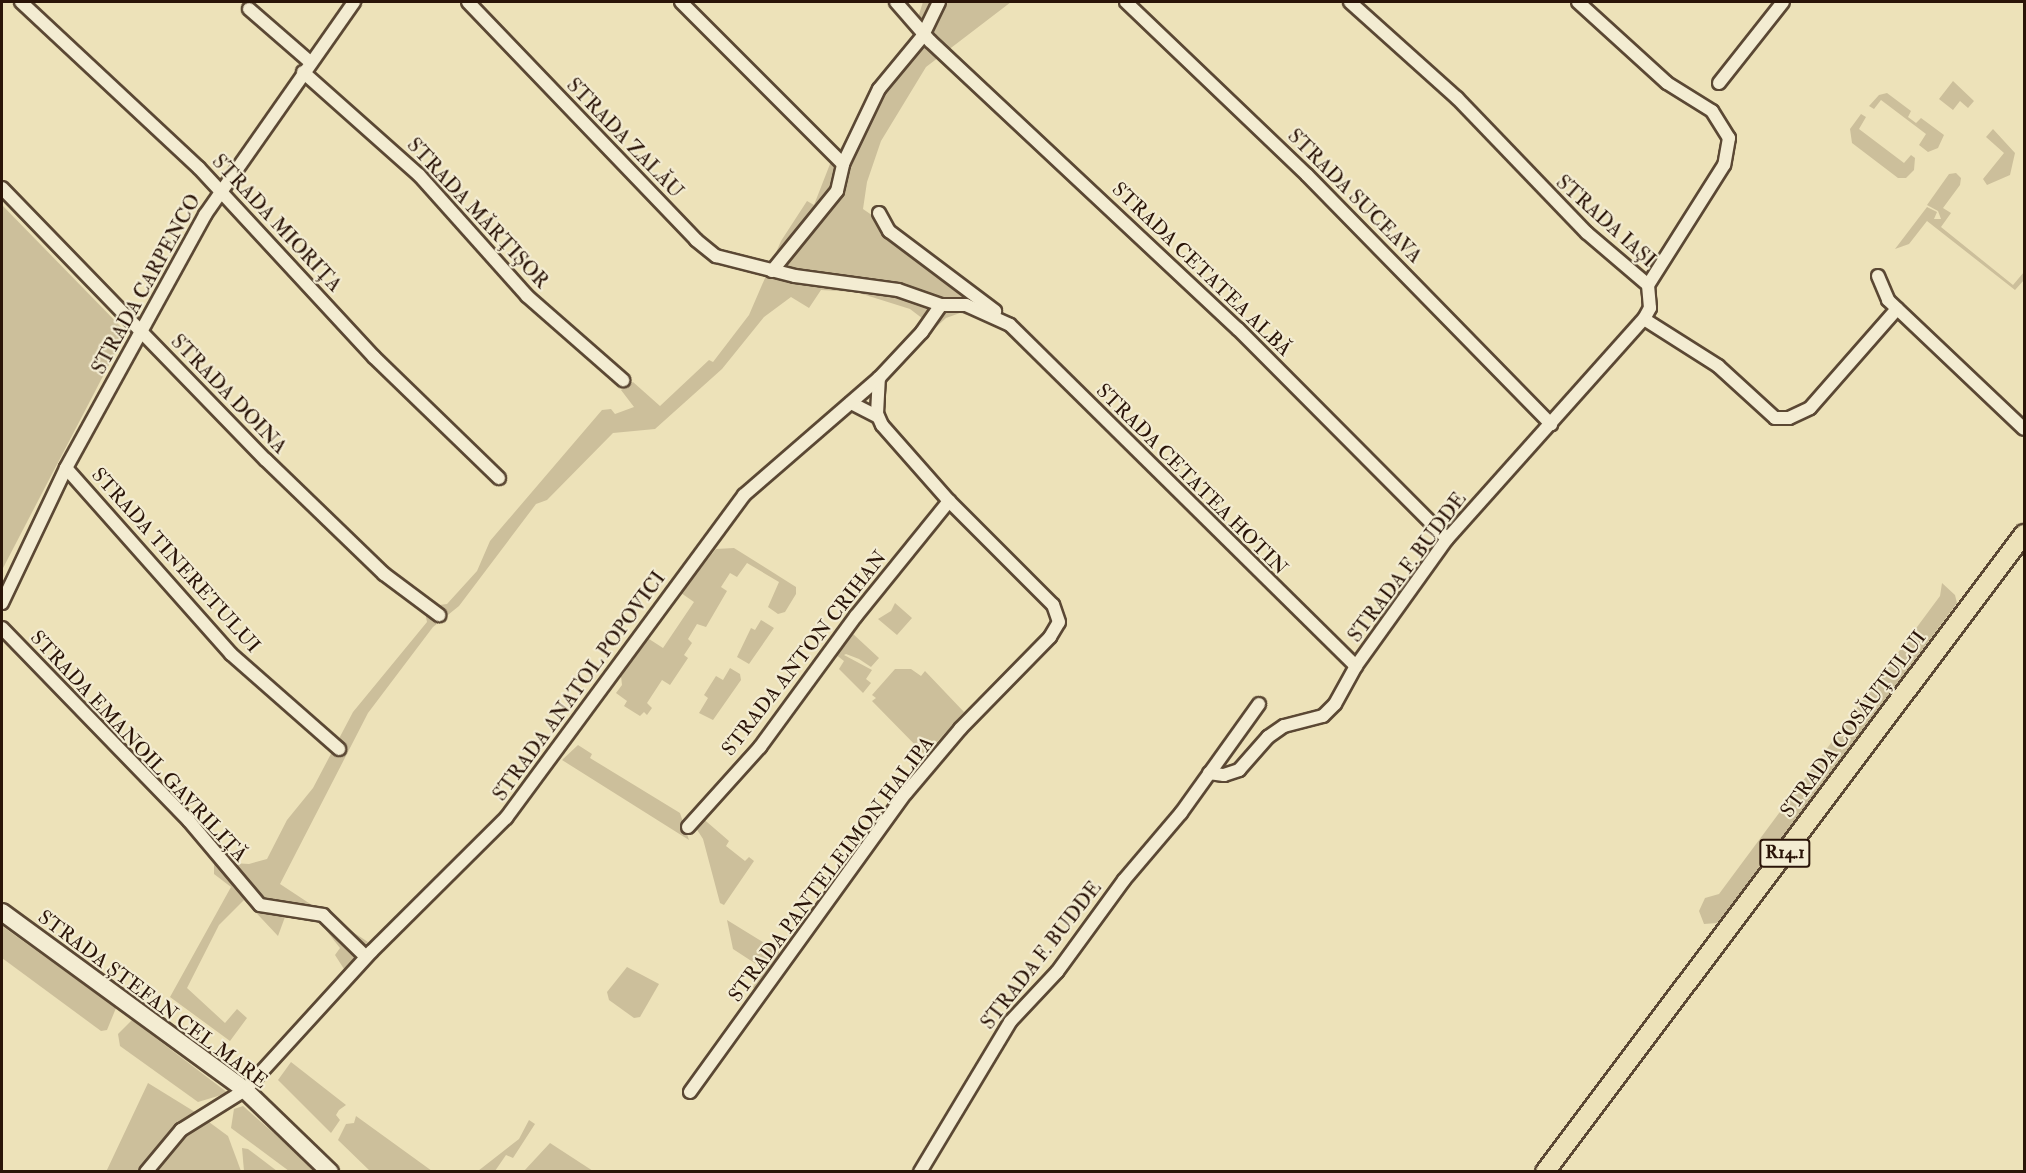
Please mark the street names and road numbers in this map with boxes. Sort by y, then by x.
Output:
street label: STRADA ZALĂU [562,73,688,203]
street label: STRADA SUCEAVA [1283,124,1427,268]
street label: STRADA MĂRȚIȘOR [402,133,554,293]
street label: STRADA MIORIȚA [207,149,347,297]
street label: STRADA IAȘI [1551,170,1661,272]
street label: STRADA CETATEA ALBĂ [1107,177,1297,361]
street label: STRADA CARPENCO [86,190,206,378]
street label: STRADA DOINA [166,329,292,459]
street label: STRADA CETATEA HOTIN [1091,378,1293,580]
street label: STRADA TINERETULUI [87,463,265,657]
street label: STRADA F. BUDDE [1343,487,1471,647]
street label: STRADA ANTON CRIHAN [716,546,892,760]
street label: STRADA ANATOL POPOVICI [488,567,670,805]
street label: STRADA EMANOIL GAVRILIȚĂ [25,625,253,867]
street label: STRADA COSĂUȚULUI [1775,626,1931,822]
street label: STRADA PANTELEIMON HALIPA [723,731,939,1007]
road number: R14.1 [1758,838,1812,868]
street label: STRADA F. BUDDE [976,876,1106,1034]
street label: STRADA ȘTEFAN CEL MARE [33,905,273,1093]

